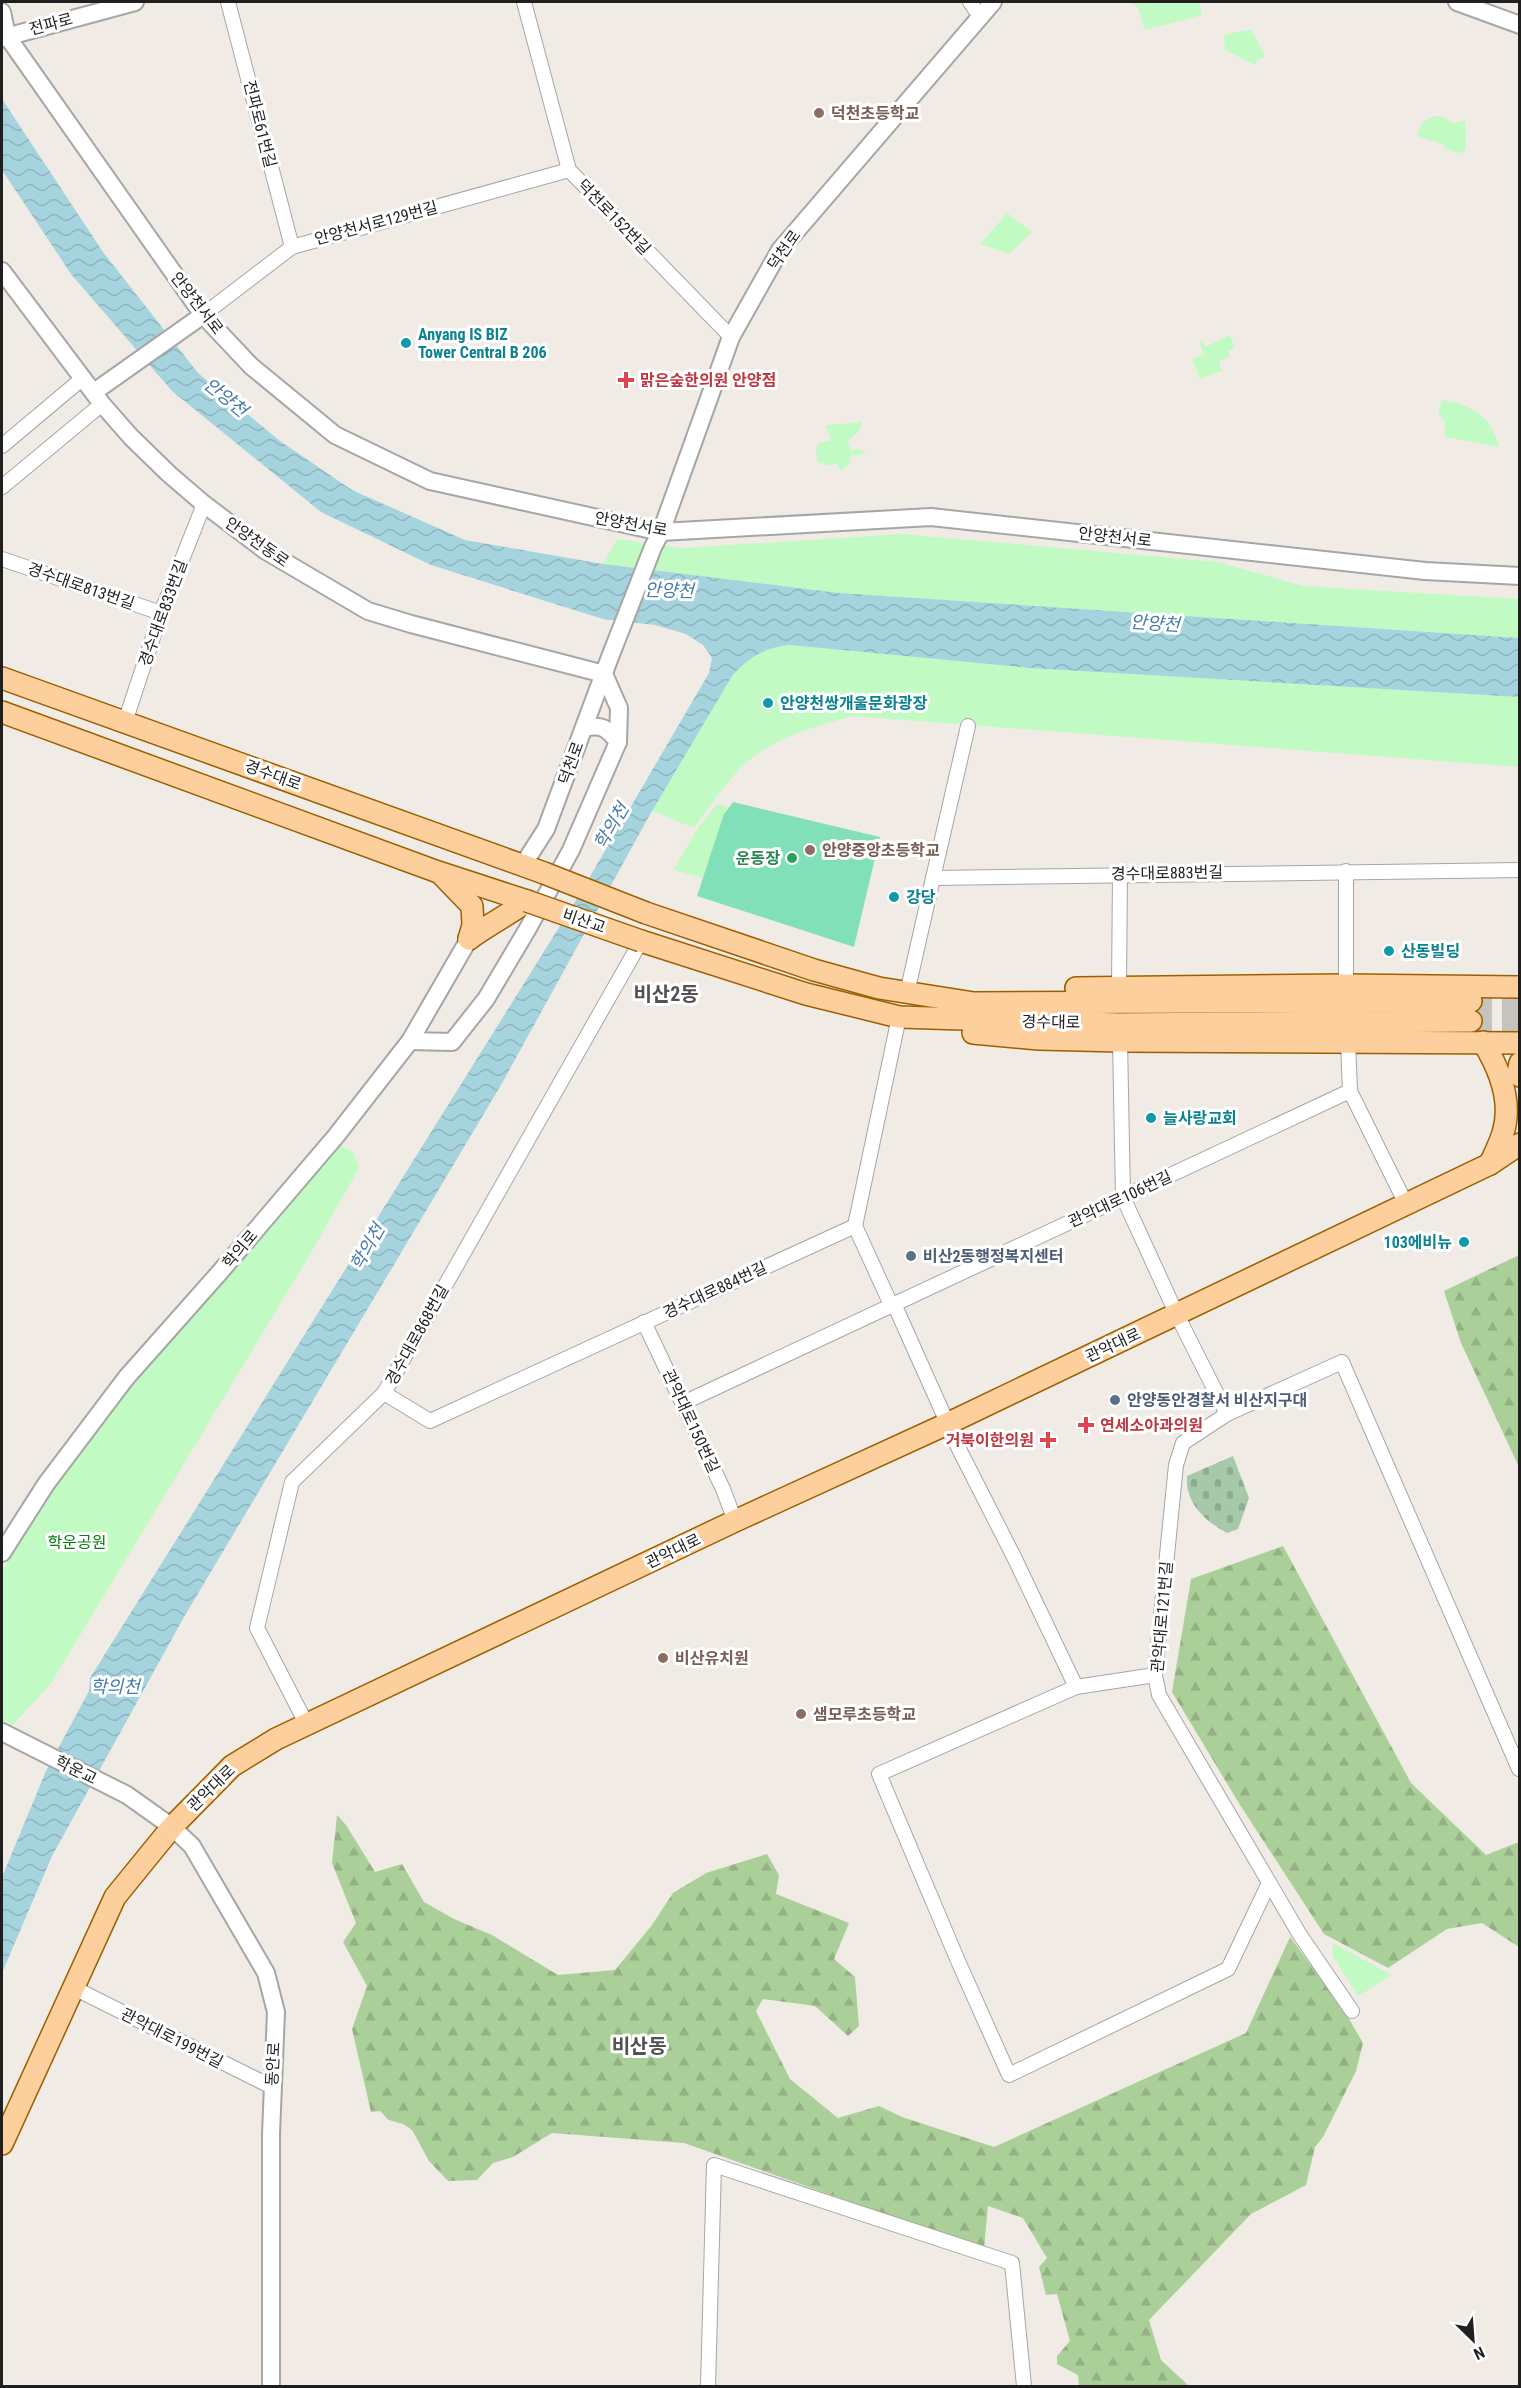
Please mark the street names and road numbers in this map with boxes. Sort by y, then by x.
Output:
street label: 전파로 [27,9,75,39]
street label: 전파로61번길 [240,78,280,170]
street label: 덕천로152번길 [573,175,655,259]
street label: 안양천서로129번길 [312,197,440,249]
street label: 덕천로 [764,226,805,274]
street label: 안양천서로 [167,268,227,338]
street label: 안양천서로 [593,508,669,540]
street label: 안양천동로 [221,513,293,571]
street label: 안양천서로 [1077,524,1153,550]
street label: 경수대로833번길 [135,557,191,669]
street label: 경수대로813번길 [25,559,137,613]
street label: 덕천로 [555,739,588,787]
street label: 경수대로 [242,756,304,794]
street label: 경수대로883번길 [1111,863,1223,883]
street label: 비산교 [560,905,608,937]
street label: 경수대로 [1021,1012,1081,1032]
street label: 관악대로106번길 [1065,1167,1175,1231]
street label: 학의로 [219,1226,262,1272]
street label: 경수대로884번길 [660,1258,770,1322]
street label: 경수대로868번길 [382,1281,452,1389]
street label: 관악대로 [1082,1324,1144,1366]
street label: 관악대로150번길 [659,1366,723,1476]
street label: 관악대로 [642,1529,704,1572]
street label: 관악대로121번길 [1148,1560,1176,1674]
street label: 학운교 [52,1752,100,1788]
street label: 관악대로 [183,1761,239,1815]
street label: 관악대로199번길 [118,2004,226,2072]
street label: 동안로 [262,2041,284,2087]

